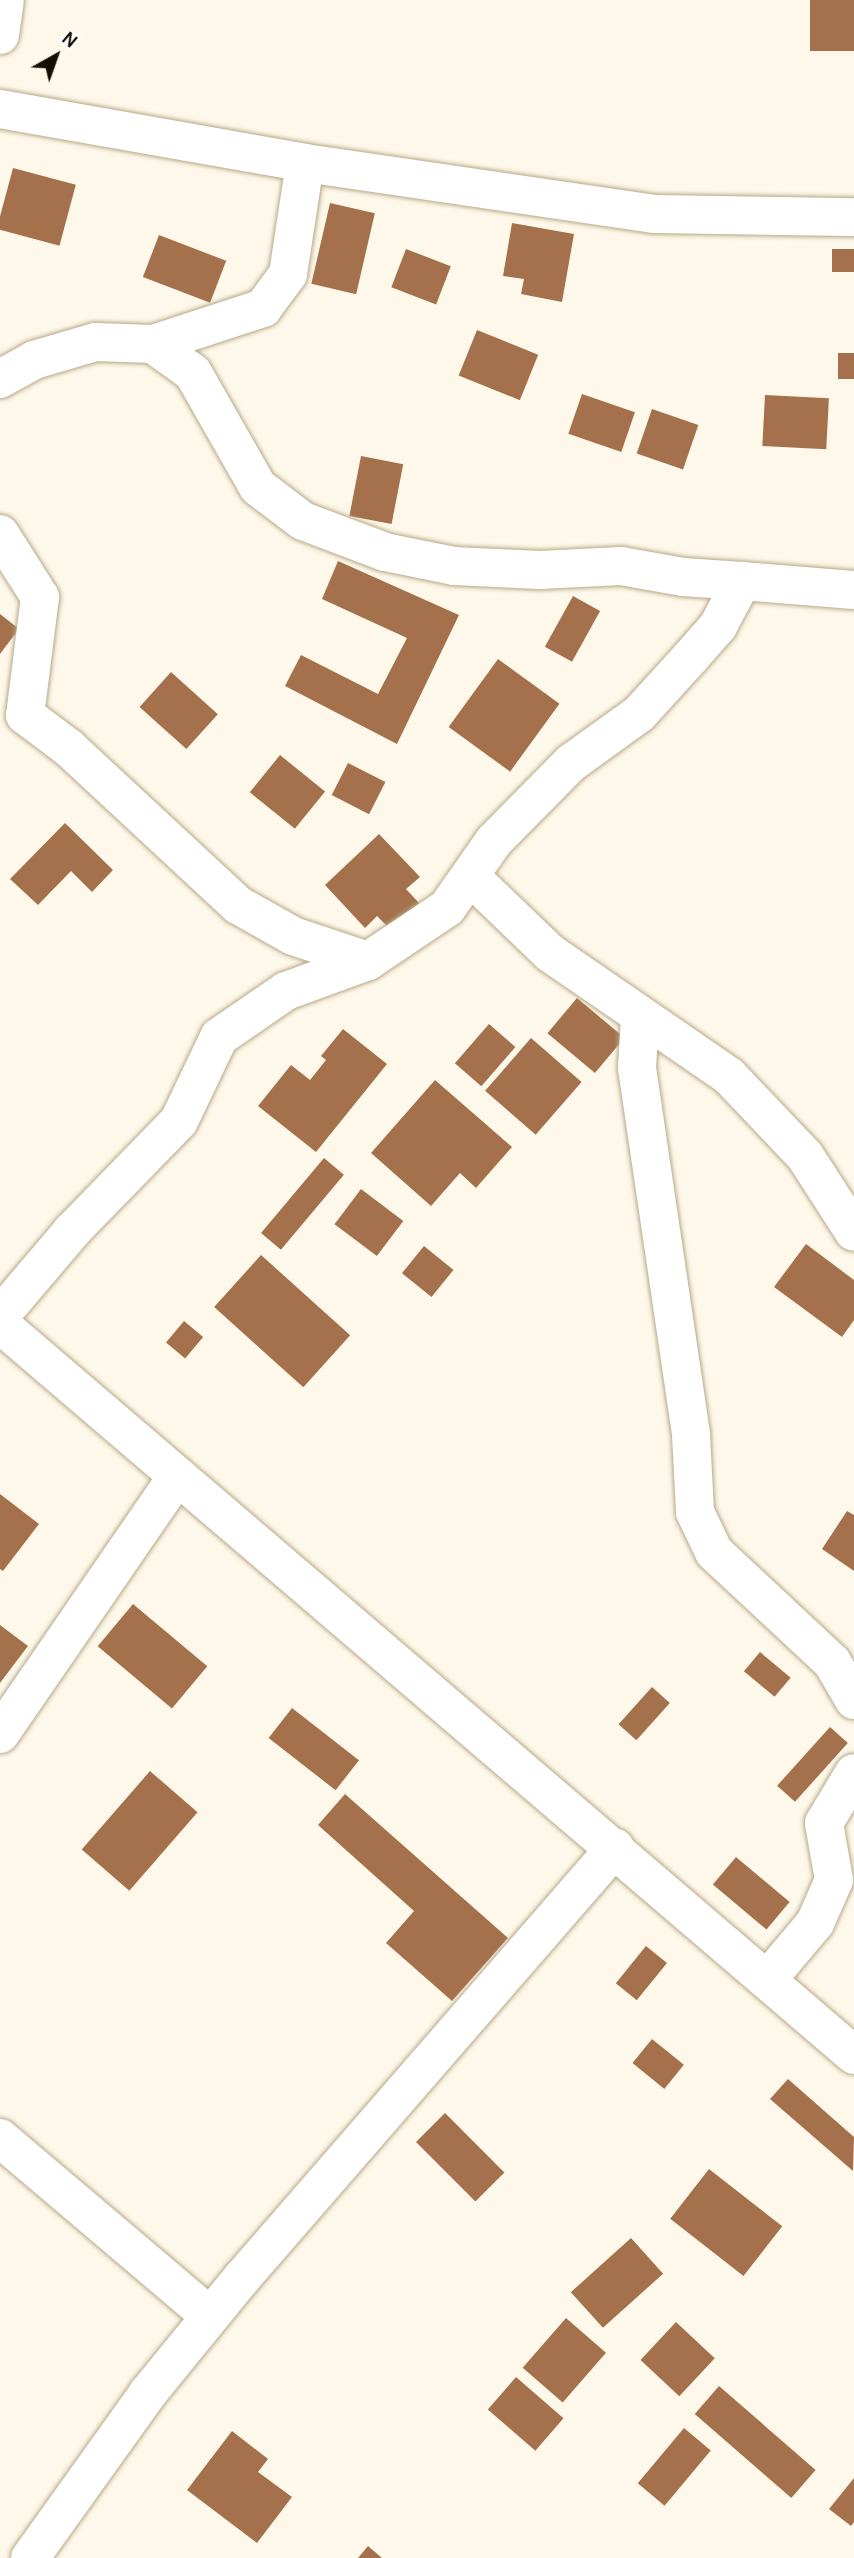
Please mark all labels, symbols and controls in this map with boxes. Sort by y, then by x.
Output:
north arrow [21,21,91,91]
text: N [57,27,82,53]

